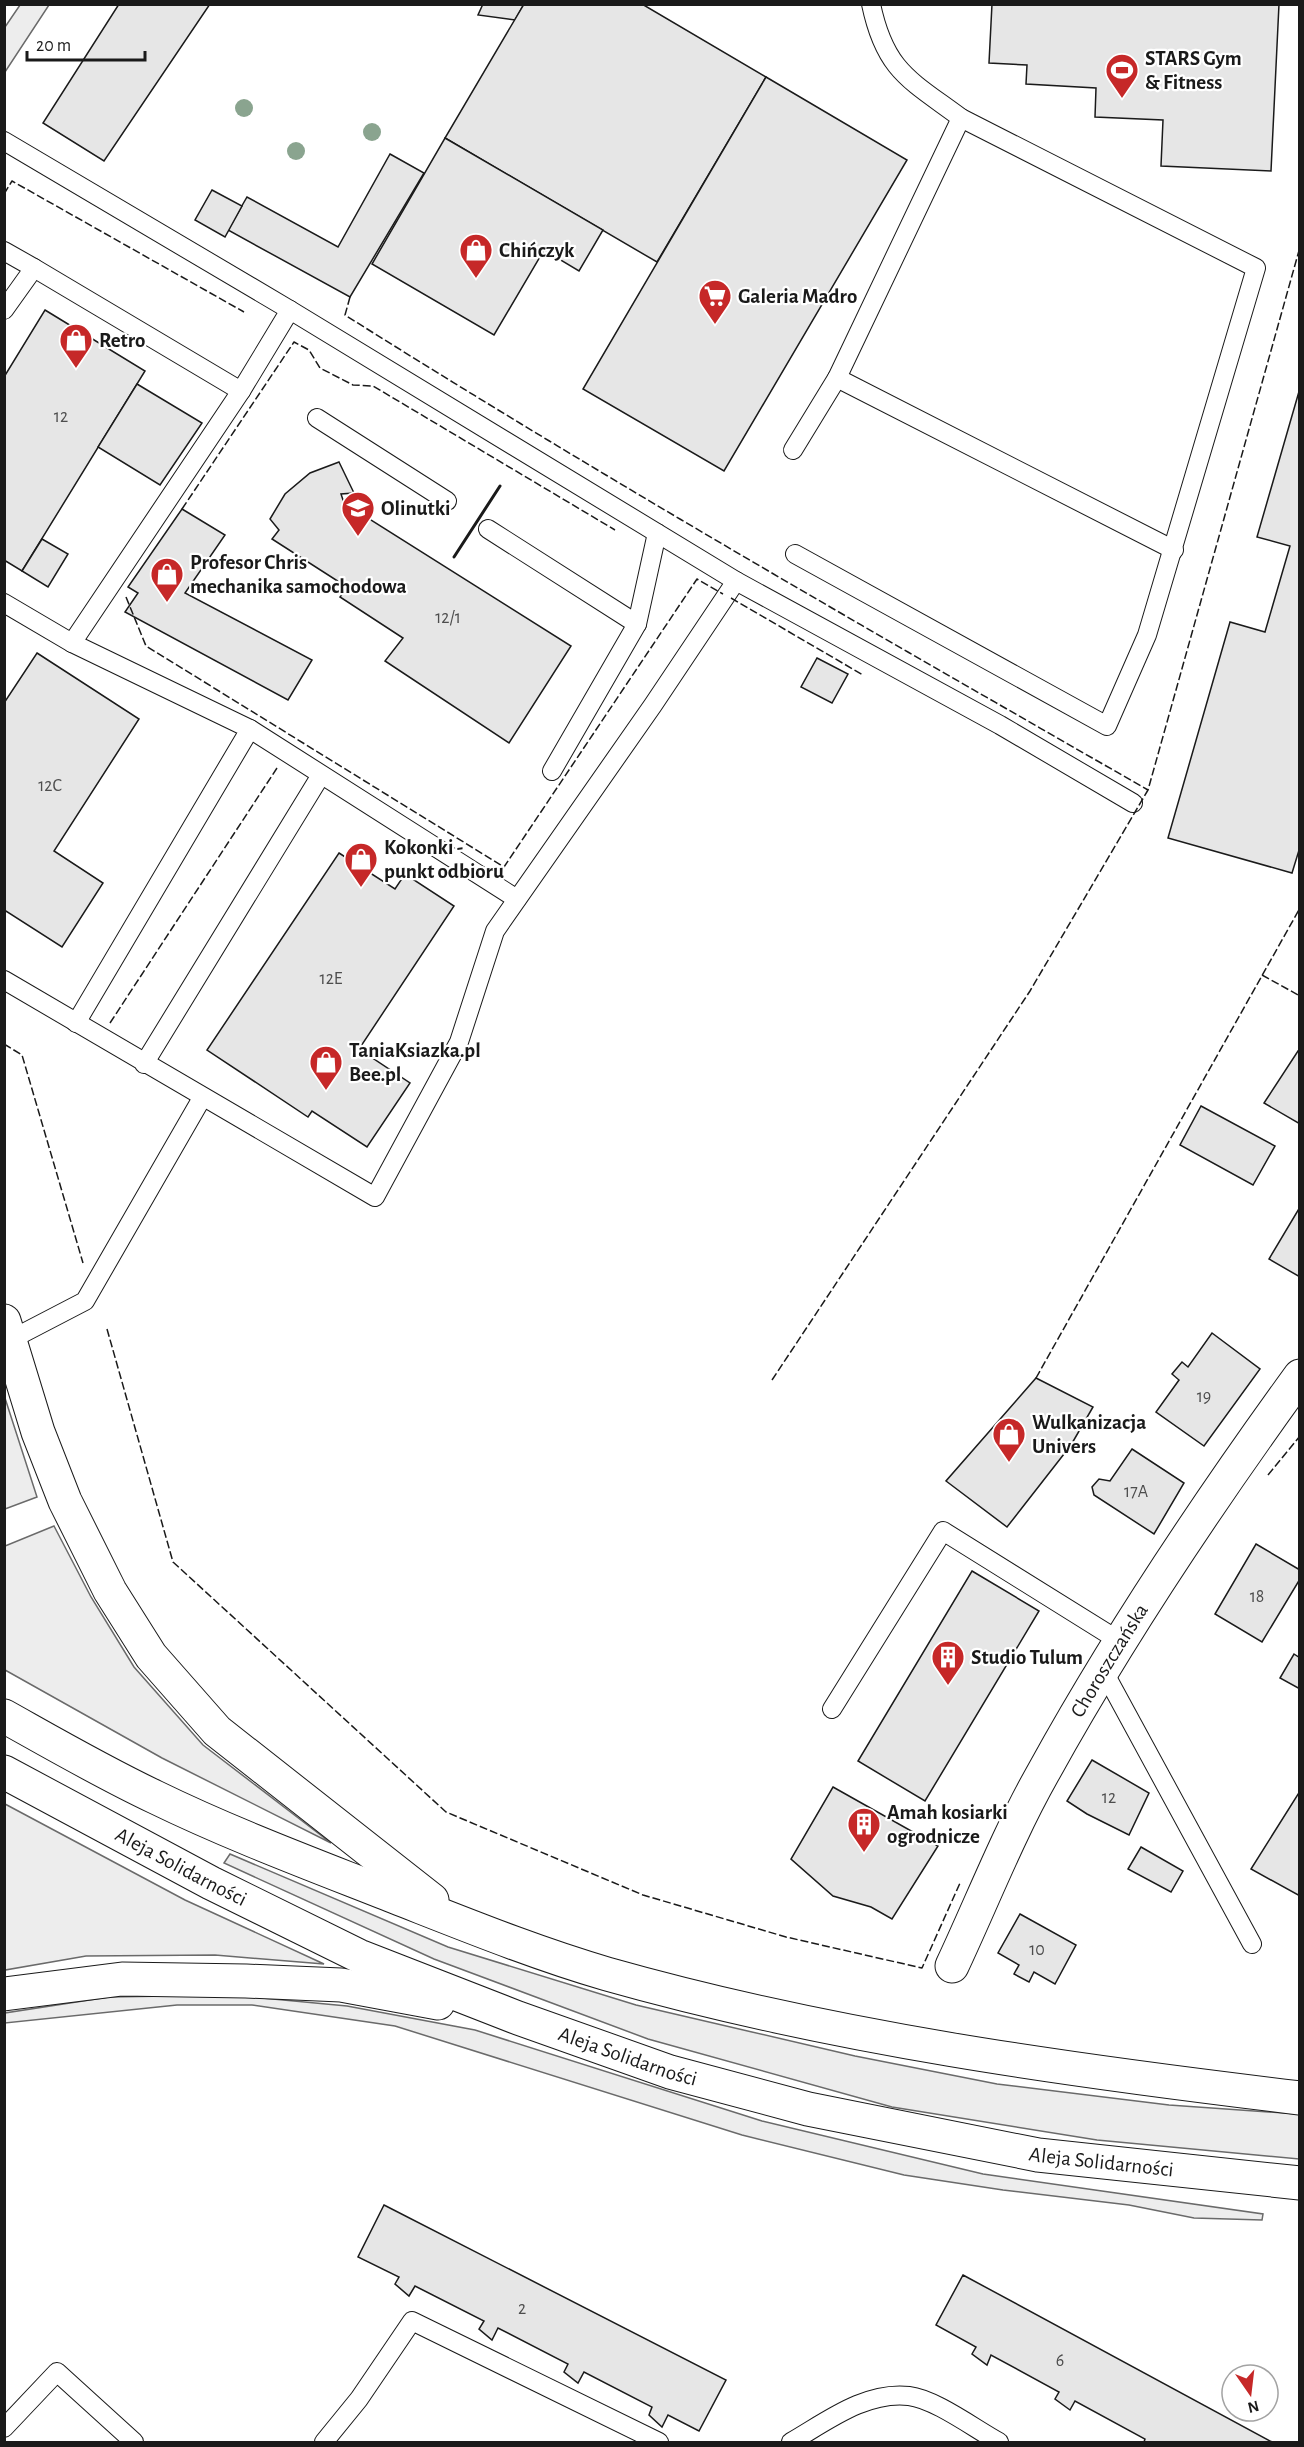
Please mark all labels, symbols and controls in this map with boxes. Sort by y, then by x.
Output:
scale bar [27,24,146,62]
text: 20 m [36,37,71,55]
place label: STARS Gym & Fitness [1145,48,1242,93]
sports icon: STARS Gym & Fitness [1104,52,1140,99]
shop icon: Chińczyk [458,232,494,279]
place label: Chińczyk [499,240,575,261]
supermarket icon: Galeria Madro [697,278,733,325]
place label: Galeria Madro [738,286,857,307]
shop icon: Retro [58,322,94,369]
place label: Retro [99,330,145,351]
house number: 12 [54,408,68,426]
school or university icon: Olinutki [340,490,376,537]
place label: Olinutki [381,498,451,519]
place label: Profesor Chris mechanika samochodowa [190,552,407,597]
shop icon: Profesor Chris mechanika samochodowa [149,556,185,603]
house number: 12/1 [435,609,461,627]
house number: 12C [38,777,62,795]
place label: Kokonki - punkt odbioru [384,837,504,882]
shop icon: Kokonki - punkt odbioru [343,841,379,888]
house number: 12E [319,970,343,988]
place label: TaniaKsiazka.pl Bee.pl [349,1040,481,1085]
shop icon: TaniaKsiazka.pl Bee.pl [308,1044,344,1091]
house number: 19 [1197,1388,1211,1406]
place label: Wulkanizacja Univers [1032,1412,1146,1457]
shop icon: Wulkanizacja Univers [991,1416,1027,1463]
house number: 17A [1124,1483,1149,1501]
house number: 18 [1250,1588,1264,1606]
street label: Choroszczańska [1067,1600,1152,1721]
building icon: Studio Tulum [930,1639,966,1686]
place label: Studio Tulum [971,1647,1083,1668]
house number: 12 [1102,1789,1116,1807]
place label: Amah kosiarki ogrodnicze [887,1802,1008,1847]
building icon: Amah kosiarki ogrodnicze [846,1806,882,1853]
street label: Aleja Solidarności [112,1824,250,1910]
house number: 10 [1029,1941,1045,1959]
street label: Aleja Solidarności [556,2023,699,2090]
street label: Aleja Solidarności [1027,2143,1175,2180]
house number: 2 [518,2300,526,2318]
house number: 6 [1056,2352,1064,2370]
north arrow [1220,2363,1280,2423]
text: N [1246,2397,1261,2416]

